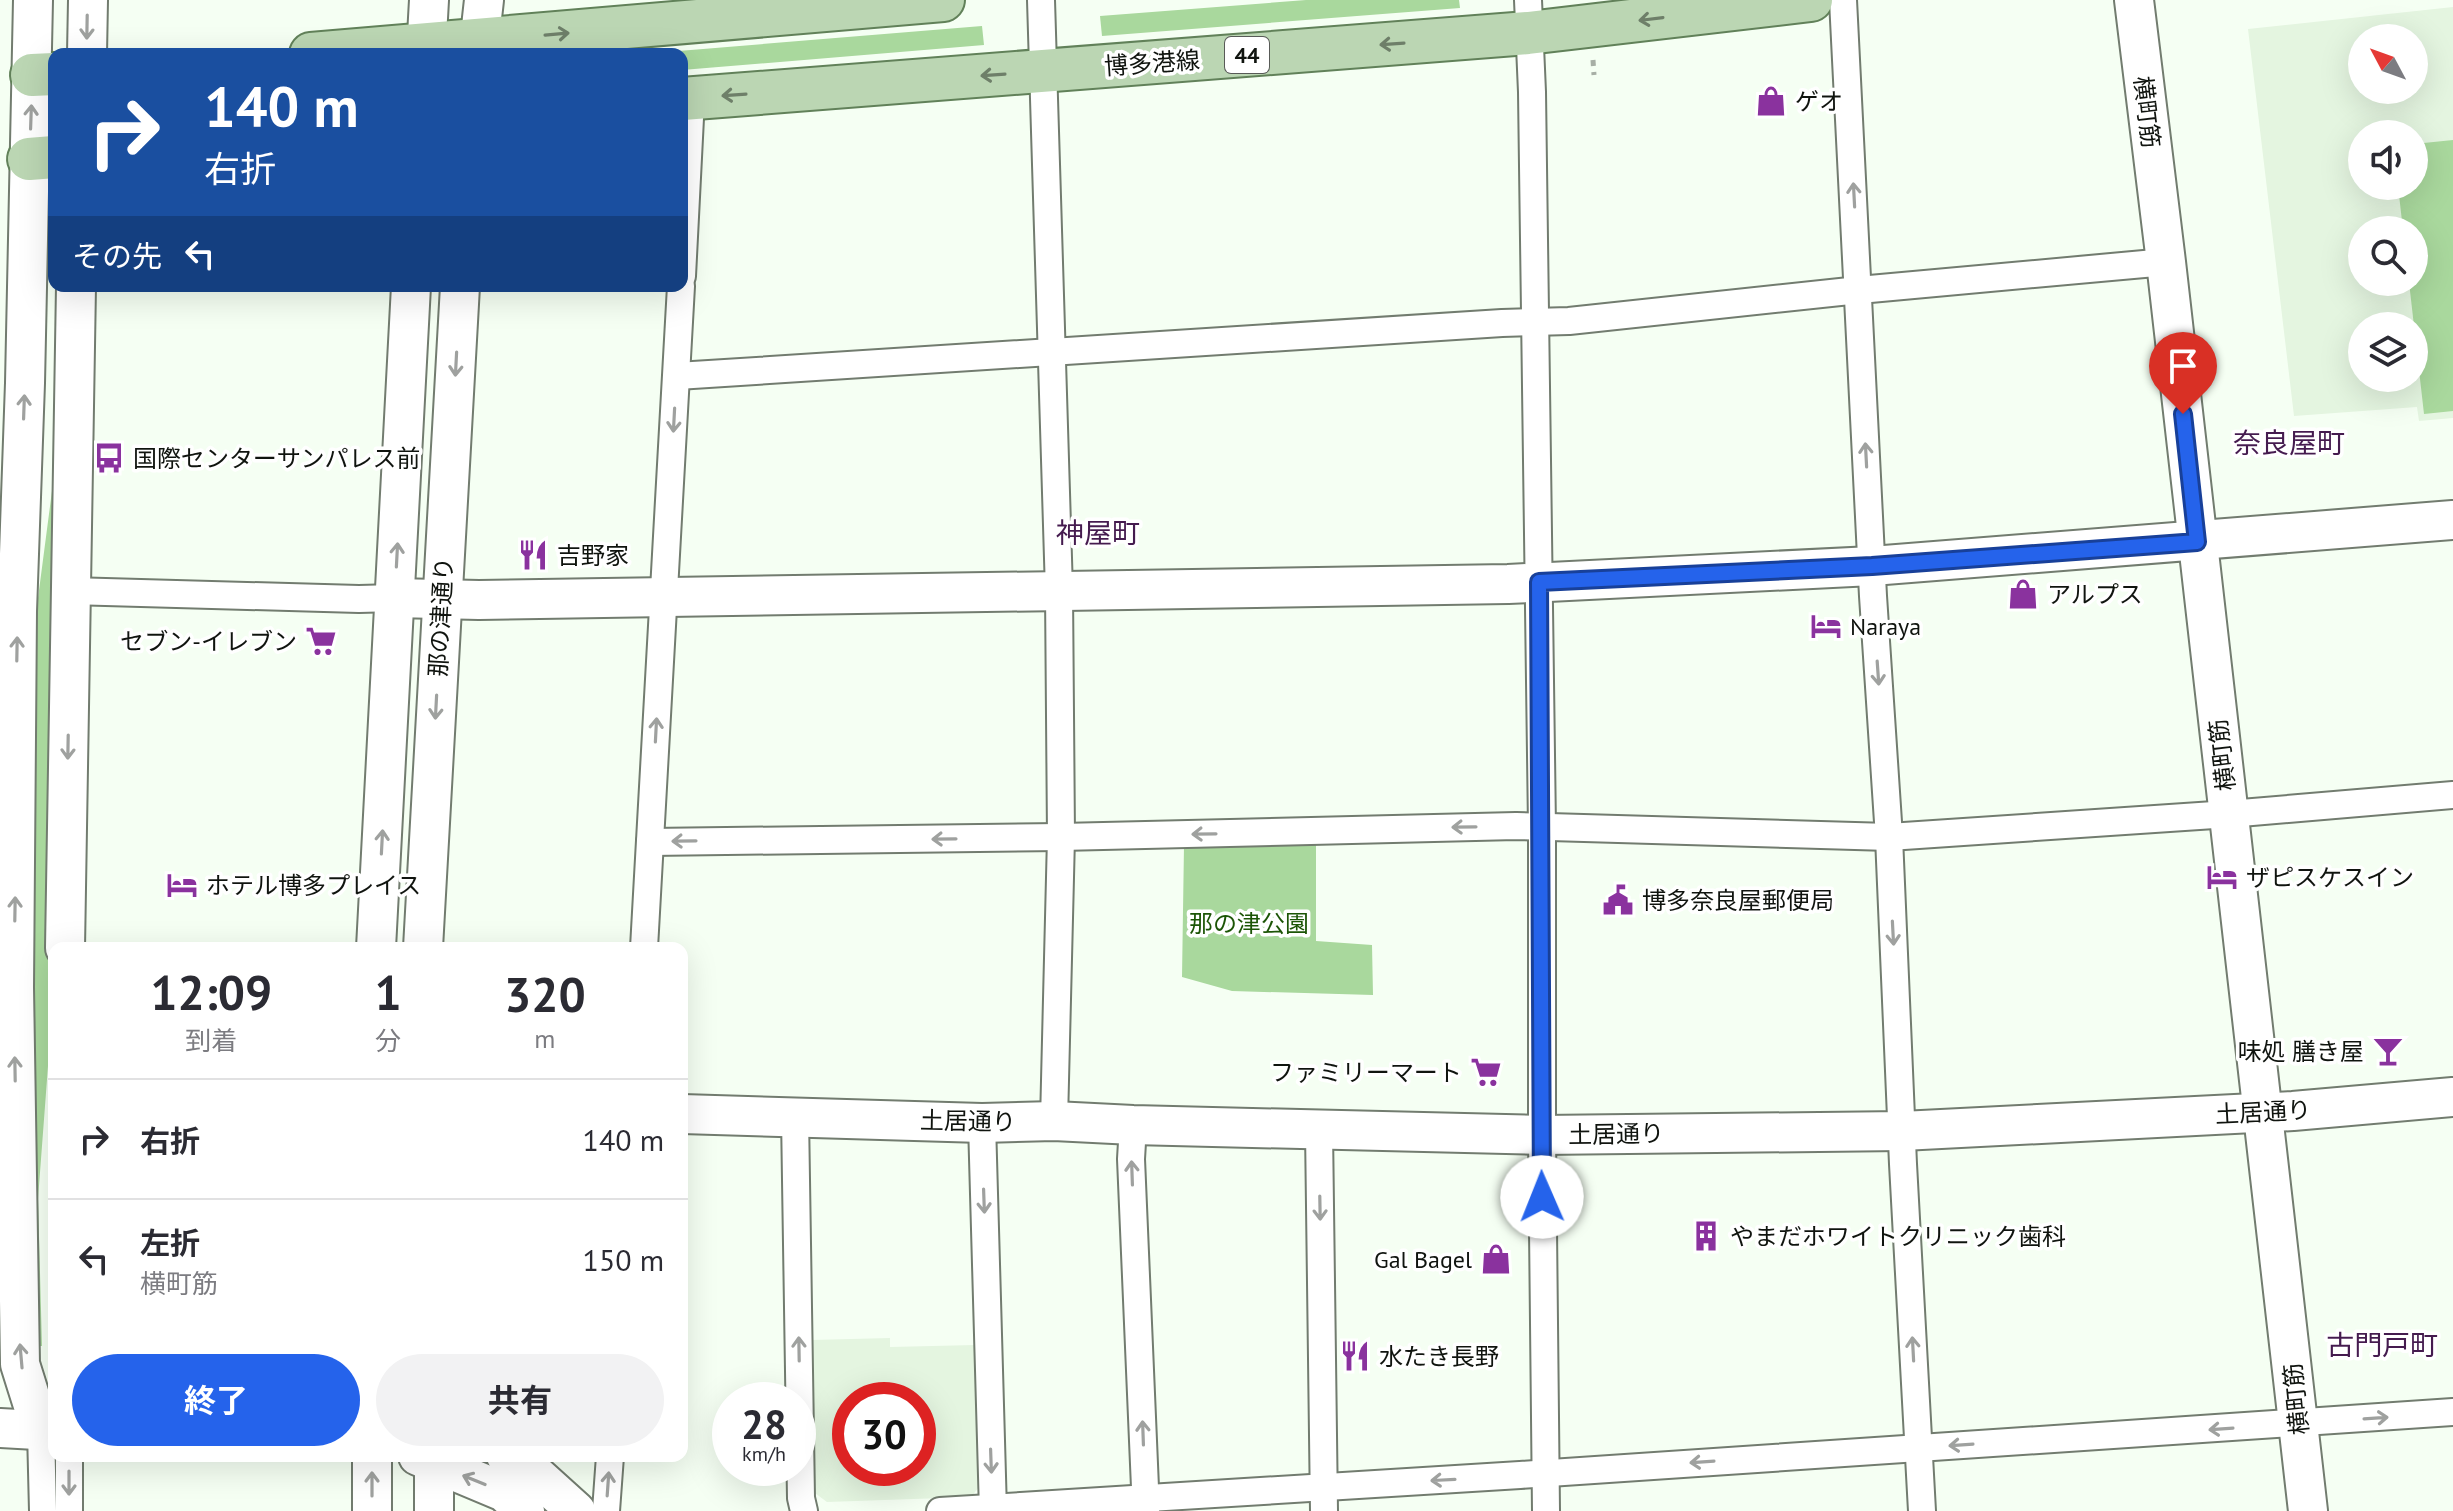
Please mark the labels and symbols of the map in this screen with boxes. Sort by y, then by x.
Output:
one-way arrow [1638,11,1664,26]
one-way arrow [80,13,95,40]
north arrow [2348,24,2428,104]
one-way arrow [544,26,570,41]
road number: 44 [1225,37,1269,73]
one-way arrow [1379,37,1406,52]
street label: 博多港線 [1103,44,1201,82]
one-way arrow [980,68,1007,83]
street label: 横町筋 [2127,74,2167,150]
shop icon: ゲオ [1754,84,1788,118]
place label: ゲオ [1795,86,1843,117]
one-way arrow [721,88,748,103]
one-way arrow [23,104,38,131]
one-way arrow [1846,183,1861,209]
pin [2149,332,2217,414]
one-way arrow [448,350,463,377]
one-way arrow [17,394,32,421]
one-way arrow [666,406,681,433]
district label: 奈良屋町 [2233,424,2345,461]
bus stop icon: 国際センターサンパレス前 [92,441,126,475]
one-way arrow [1859,442,1874,469]
place label: 国際センターサンパレス前 [133,443,421,474]
district label: 神屋町 [1056,514,1140,551]
restaurant icon: 吉野家 [516,538,550,572]
place label: 吉野家 [557,540,629,571]
one-way arrow [390,542,405,569]
street label: 那の津通り [422,556,460,678]
shop icon: アルプス [2006,577,2040,611]
place label: アルプス [2047,579,2143,610]
hotel icon: Naraya [1809,609,1843,643]
place label: Naraya [1850,611,1921,642]
supermarket icon: セブン-イレブン [304,624,338,658]
place label: セブン-イレブン [120,626,297,657]
one-way arrow [9,636,25,663]
one-way arrow [1871,660,1886,686]
one-way arrow [428,693,443,720]
one-way arrow [649,717,664,744]
street label: 横町筋 [2202,717,2242,793]
one-way arrow [60,733,75,760]
one-way arrow [1451,820,1478,835]
one-way arrow [1191,826,1218,841]
one-way arrow [375,829,390,856]
one-way arrow [931,831,958,846]
one-way arrow [671,833,698,849]
hotel icon: ザピスケスイン [2205,860,2239,894]
place label: ザピスケスイン [2246,862,2414,893]
hotel icon: ホテル博多プレイス [165,868,199,902]
place label: ホテル博多プレイス [206,870,421,901]
public building icon: 博多奈良屋郵便局 [1601,883,1635,917]
place label: 博多奈良屋郵便局 [1642,885,1834,916]
one-way arrow [7,896,23,923]
park label: 那の津公園 [1189,908,1309,939]
one-way arrow [1886,919,1901,946]
bar icon: 味処 膳き屋 [2371,1034,2405,1068]
place label: 味処 膳き屋 [2238,1036,2364,1067]
supermarket icon: ファミリーマート [1469,1055,1503,1089]
one-way arrow [7,1056,23,1083]
place label: ファミリーマート [1270,1057,1462,1088]
street label: 土居通り [2214,1094,2312,1130]
street label: 土居通り [920,1105,1016,1137]
street label: 土居通り [1568,1118,1664,1150]
position arrow [1500,1155,1584,1239]
one-way arrow [1124,1160,1139,1187]
one-way arrow [976,1187,992,1214]
one-way arrow [1312,1194,1328,1221]
building icon: やまだホワイトクリニック歯科 [1689,1219,1723,1253]
place label: やまだホワイトクリニック歯科 [1730,1221,2066,1252]
shop icon: Gal Bagel [1479,1242,1513,1276]
place label: Gal Bagel [1374,1244,1472,1275]
district label: 古門戸町 [2326,1326,2438,1363]
one-way arrow [791,1336,807,1363]
one-way arrow [1905,1336,1920,1363]
restaurant icon: 水たき長野 [1338,1339,1372,1373]
place label: 水たき長野 [1379,1341,1499,1372]
one-way arrow [13,1344,28,1370]
street label: 横町筋 [2277,1362,2315,1436]
speed limit sign: 30 [832,1382,936,1486]
one-way arrow [2362,1410,2389,1425]
one-way arrow [1135,1420,1150,1447]
one-way arrow [2208,1421,2235,1436]
one-way arrow [1948,1438,1975,1453]
one-way arrow [984,1447,999,1474]
one-way arrow [1689,1455,1716,1470]
one-way arrow [61,1470,77,1496]
one-way arrow [364,1471,380,1497]
one-way arrow [601,1471,616,1497]
one-way arrow [462,1472,487,1486]
one-way arrow [1430,1473,1457,1488]

